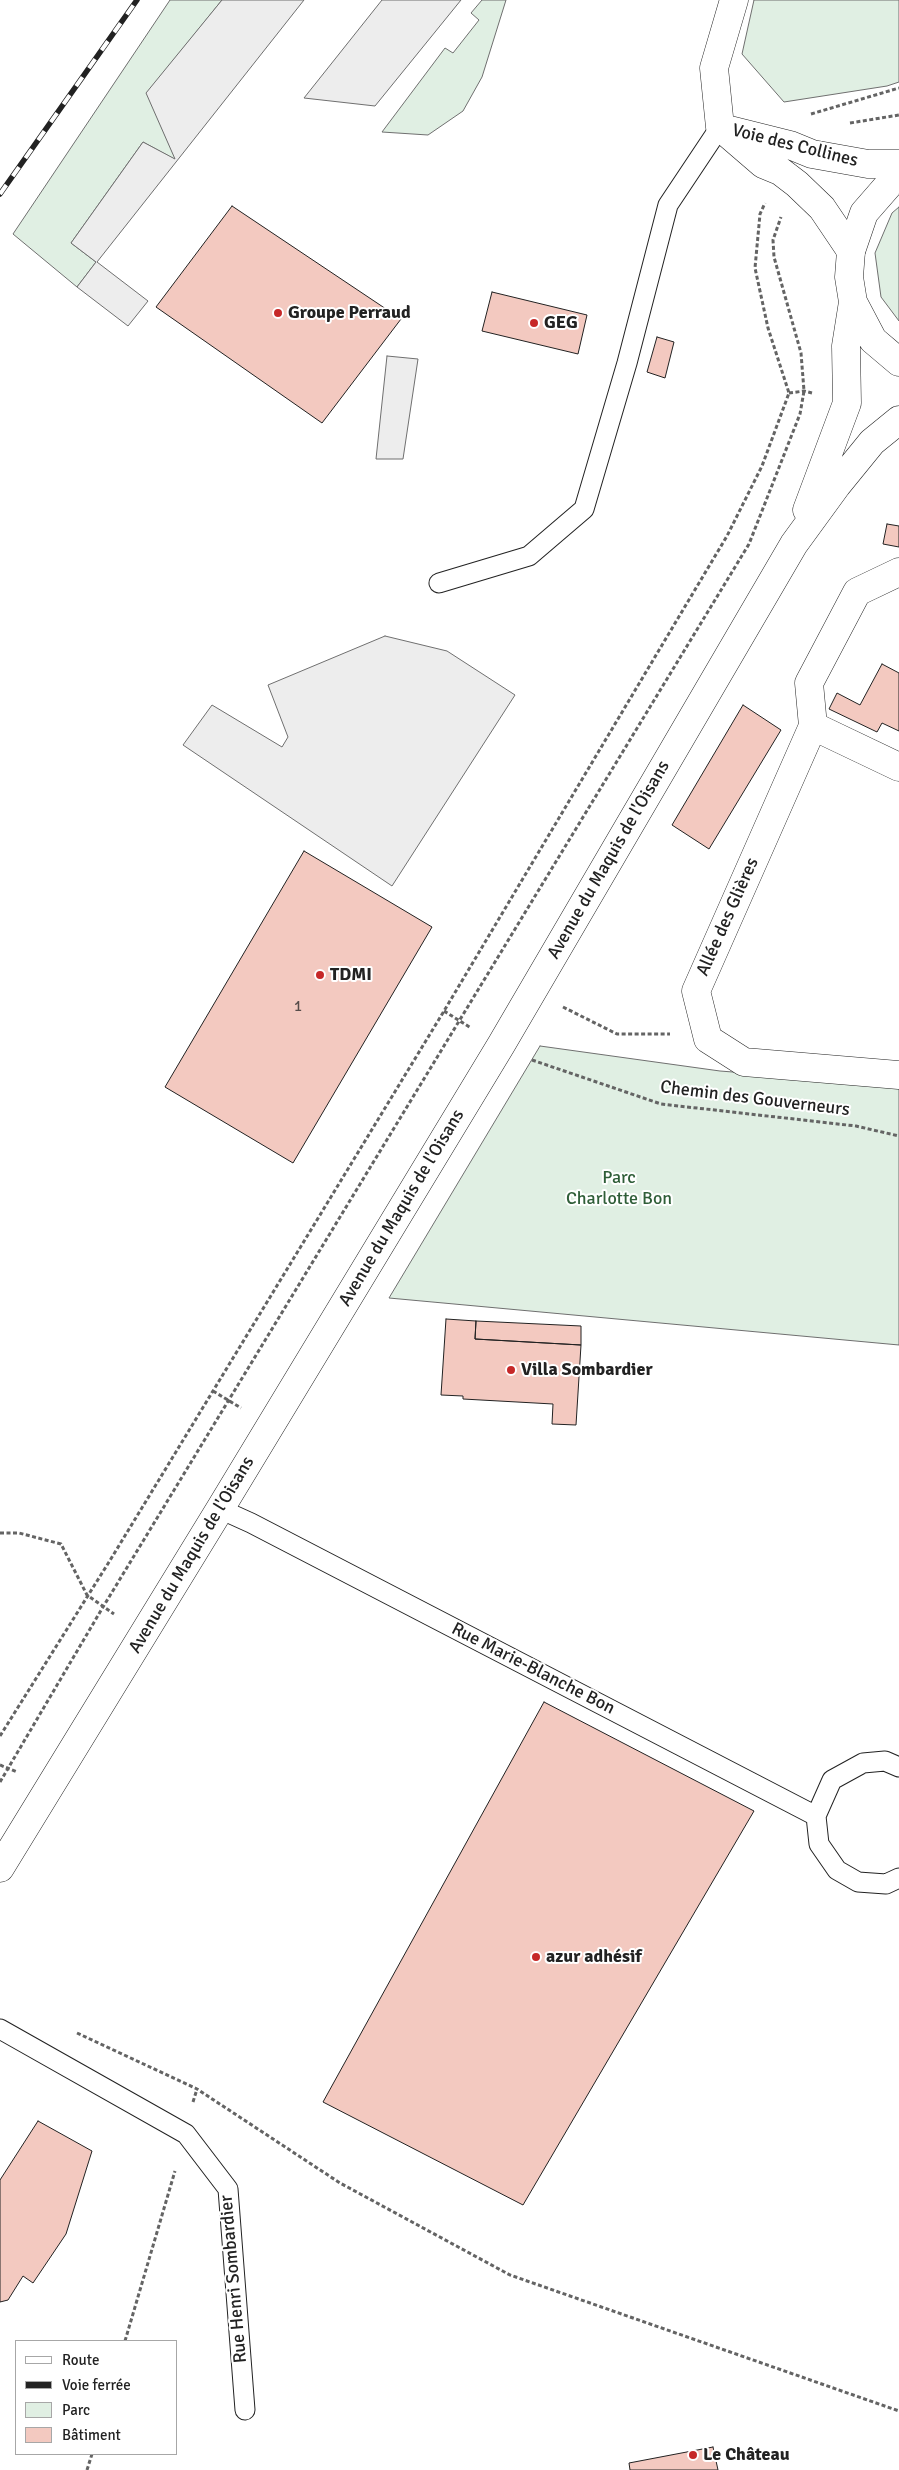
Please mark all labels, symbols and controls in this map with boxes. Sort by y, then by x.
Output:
street label: Voie des Collines [730,120,860,172]
place label: Groupe Perraud [288,302,411,324]
marker: Groupe Perraud [272,307,284,319]
place label: GEG [544,312,578,334]
marker: GEG [528,317,540,329]
street label: Avenue du Maquis de l'Oisans [543,757,675,963]
street label: Allée des Glières [692,855,764,979]
place label: TDMI [330,964,372,986]
marker: TDMI [314,969,326,981]
house number: 1 [294,998,302,1016]
street label: Chemin des Gouverneurs [659,1077,851,1121]
street label: Avenue du Maquis de l'Oisans [335,1106,469,1310]
park label: Parc Charlotte Bon [566,1167,672,1210]
place label: Villa Sombardier [521,1359,653,1381]
marker: Villa Sombardier [505,1364,517,1376]
street label: Avenue du Maquis de l'Oisans [125,1453,259,1657]
street label: Rue Marie-Blanche Bon [448,1618,618,1720]
place label: azur adhésif [546,1946,642,1968]
marker: azur adhésif [530,1951,542,1963]
street label: Rue Henri Sombardier [216,2194,252,2364]
legend [15,2340,178,2455]
text: Route [62,2351,99,2369]
text: Voie ferrée [62,2376,131,2394]
text: Parc [62,2401,90,2419]
text: Bâtiment [62,2426,121,2444]
place label: Le Château [703,2444,790,2466]
marker: Le Château [687,2449,699,2461]

